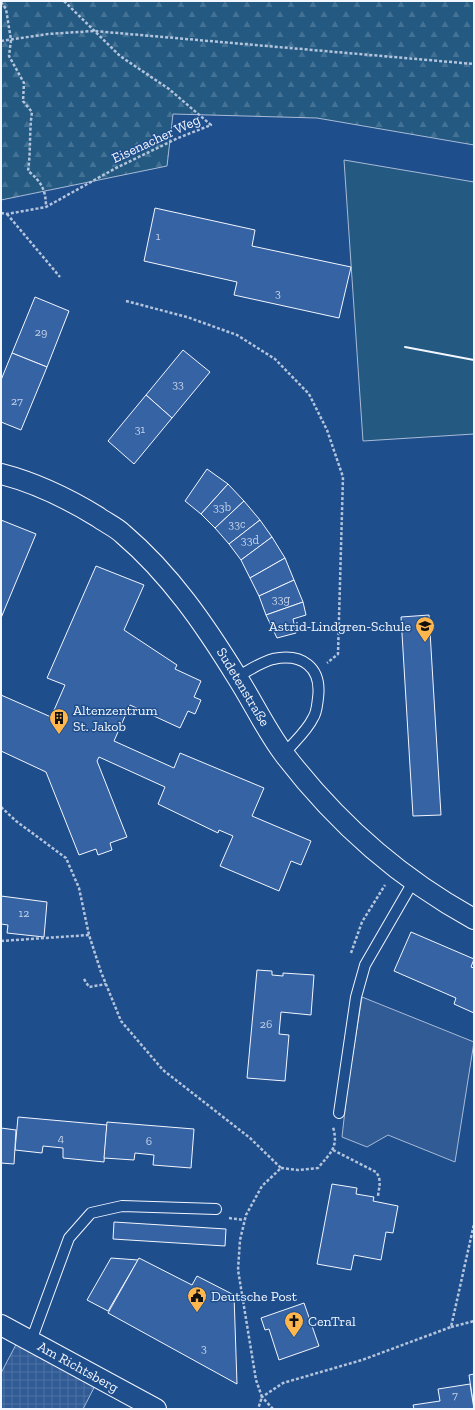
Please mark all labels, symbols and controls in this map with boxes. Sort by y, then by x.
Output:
street label: Eisenacher Weg [109,111,203,167]
house number: 1 [156,229,161,243]
house number: 3 [275,286,281,300]
house number: 29 [35,325,47,339]
house number: 33 [172,377,184,391]
house number: 27 [11,394,23,408]
house number: 31 [135,422,146,436]
house number: 33b [213,500,231,514]
house number: 33c [228,517,246,531]
house number: 33d [241,533,260,547]
house number: 33g [272,592,291,606]
school or university icon: Astrid-Lindgren-Schule [414,615,436,643]
place label: Astrid-Lindgren-Schule [269,618,411,635]
street label: Sudetenstraße [213,644,273,730]
place label: Altenzentrum St. Jakob [73,702,158,735]
building icon: Altenzentrum St. Jakob [48,707,70,735]
house number: 12 [19,906,29,920]
house number: 26 [260,1017,272,1031]
house number: 4 [58,1131,65,1145]
house number: 6 [146,1134,152,1148]
public building icon: Deutsche Post [186,1285,208,1313]
place label: Deutsche Post [211,1288,298,1305]
church icon: CenTral [283,1310,305,1338]
place label: CenTral [308,1313,356,1330]
street label: Am Richtsberg [34,1338,122,1396]
house number: 3 [201,1341,207,1355]
house number: 7 [452,1388,458,1402]

